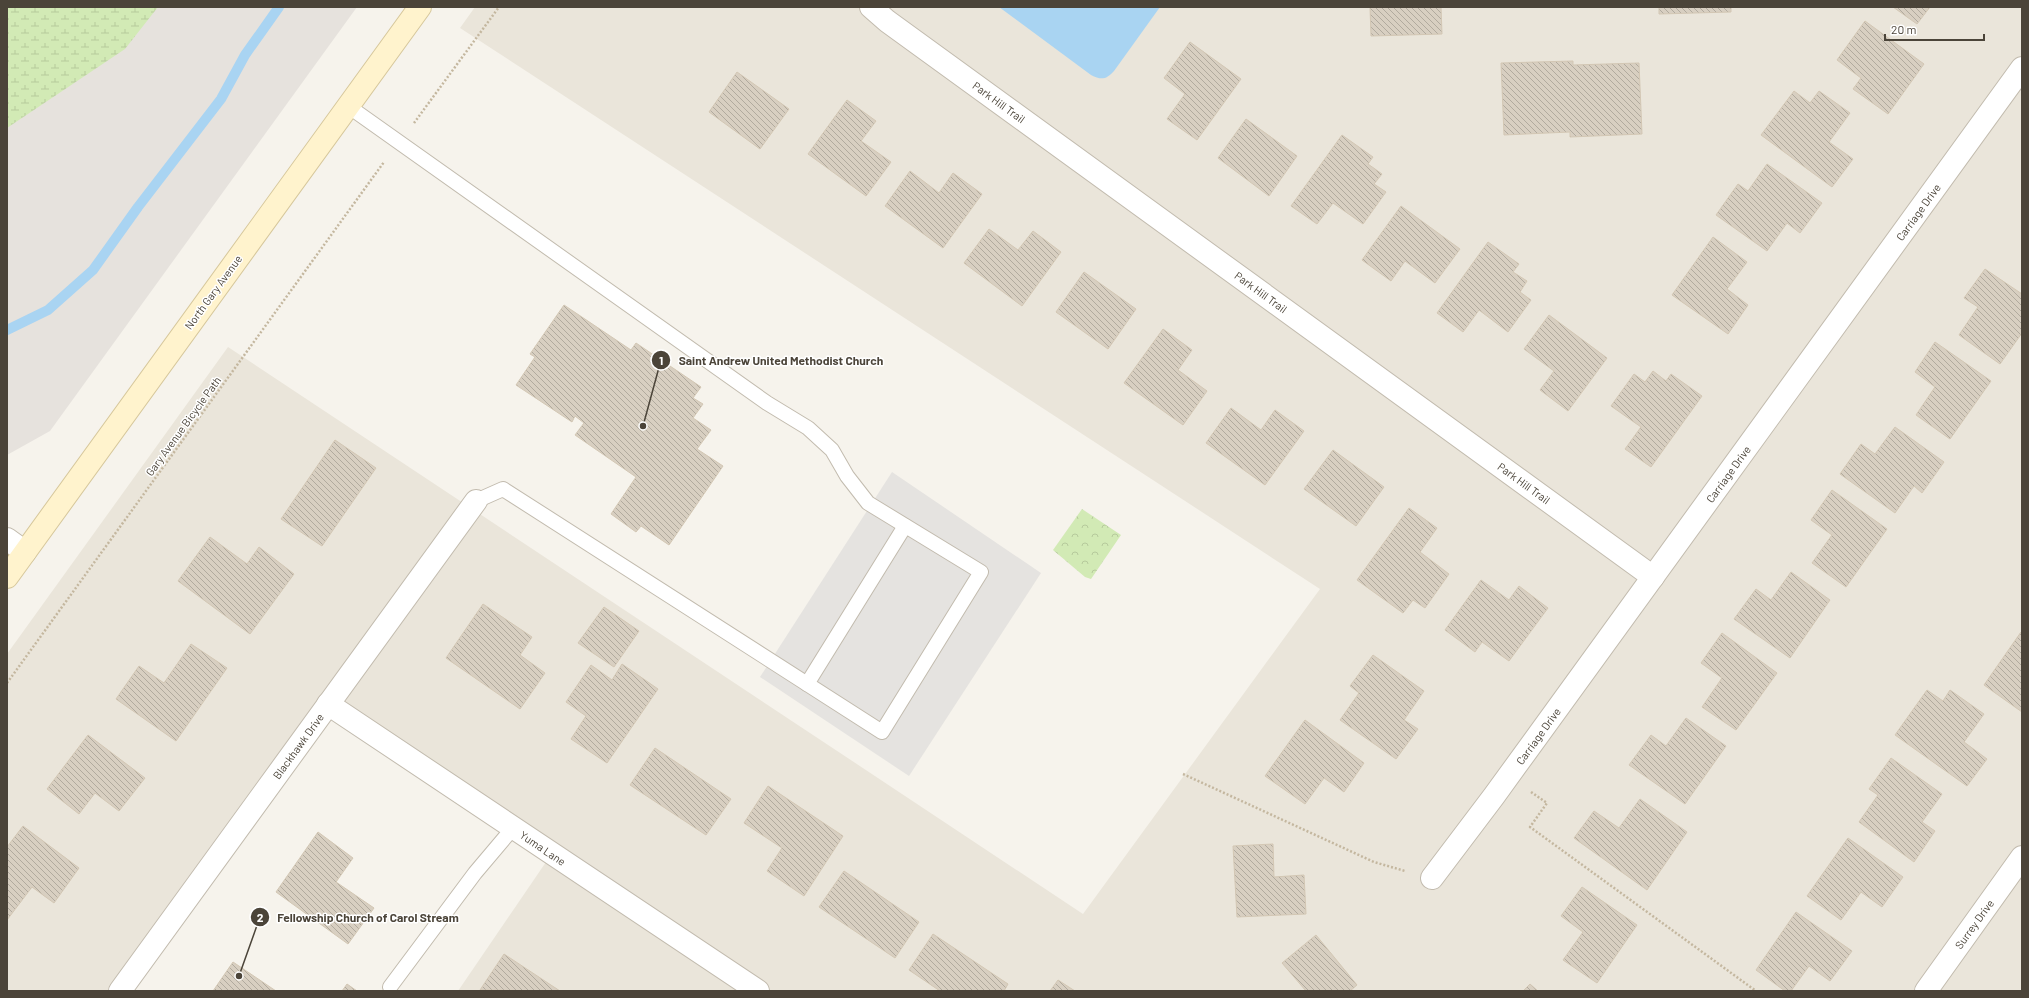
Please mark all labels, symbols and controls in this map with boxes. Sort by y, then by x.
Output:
scale bar [1885,16,1984,42]
text: 20 m [1891,22,1917,36]
street label: Park Hill Trail [970,79,1028,125]
street label: Carriage Drive [1893,181,1943,243]
street label: North Gary Avenue [182,252,244,332]
street label: Park Hill Trail [1232,269,1290,315]
callout: Saint Andrew United Methodist Church [651,348,892,372]
text: 1 [659,353,663,367]
text: Saint Andrew United Methodist Church [679,353,883,367]
street label: Gary Avenue Bicycle Path [143,374,223,478]
street label: Carriage Drive [1703,443,1753,505]
street label: Park Hill Trail [1495,460,1553,506]
street label: Carriage Drive [1513,705,1563,767]
street label: Blackhawk Drive [270,711,326,781]
street label: Yuma Lane [518,828,568,868]
street label: Surrey Drive [1952,897,1996,951]
callout: Fellowship Church of Carol Stream [250,905,467,929]
text: 2 [257,910,264,924]
text: Fellowship Church of Carol Stream [277,910,459,924]

